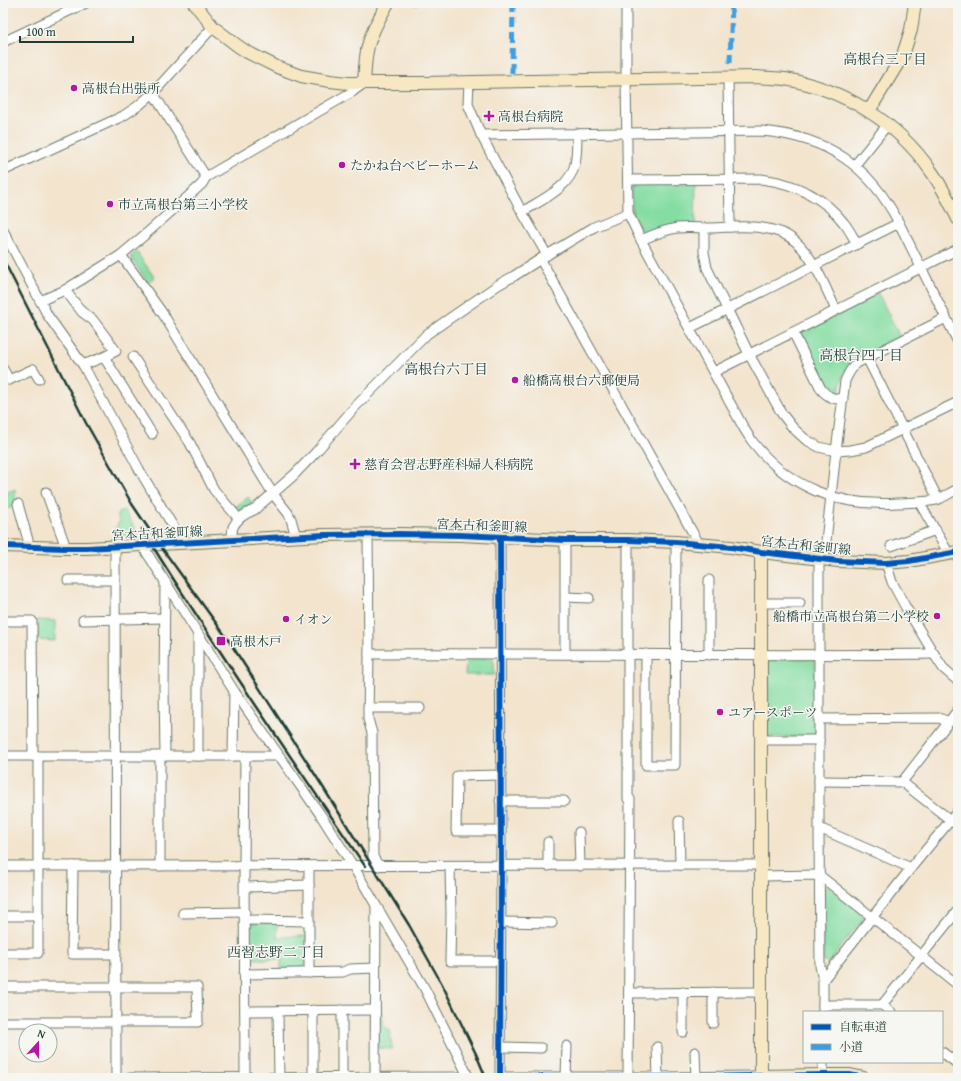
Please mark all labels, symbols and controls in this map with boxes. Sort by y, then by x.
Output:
scale bar [20,18,133,44]
text: 100 m [26,23,56,40]
district label: 高根台三丁目 [843,49,927,69]
place label: 高根台出張所 [82,79,160,98]
marker: 高根台出張所 [69,83,79,93]
place label: 高根台病院 [498,107,563,126]
marker: 高根台病院 [483,110,495,122]
place label: たかね台ベビーホーム [350,156,479,175]
marker: たかね台ベビーホーム [337,160,347,170]
place label: 市立高根台第三小学校 [118,195,248,214]
marker: 市立高根台第三小学校 [105,199,115,209]
district label: 高根台四丁目 [819,345,903,365]
district label: 高根台六丁目 [404,359,488,379]
place label: 船橋高根台六郵便局 [523,371,640,390]
marker: 船橋高根台六郵便局 [510,375,520,385]
place label: 慈育会習志野産科婦人科病院 [364,455,533,474]
marker: 慈育会習志野産科婦人科病院 [349,458,361,470]
street label: 宮本古和釜町線 [436,514,528,537]
street label: 宮本古和釜町線 [111,522,203,545]
street label: 宮本古和釜町線 [760,531,852,560]
place label: 船橋市立高根台第二小学校 [773,607,929,626]
place label: イオン [294,610,333,629]
marker: 船橋市立高根台第二小学校 [932,611,942,621]
marker: イオン [281,614,291,624]
place label: 高根木戸 [230,632,282,651]
marker: 高根木戸 [215,635,227,647]
place label: ユアースポーツ [728,703,817,722]
marker: ユアースポーツ [715,707,725,717]
district label: 西習志野二丁目 [227,942,325,962]
legend [803,1011,943,1063]
text: 自転車道 [839,1018,887,1035]
north arrow [18,1023,58,1063]
text: N [35,1025,48,1043]
text: 小道 [839,1038,863,1055]

